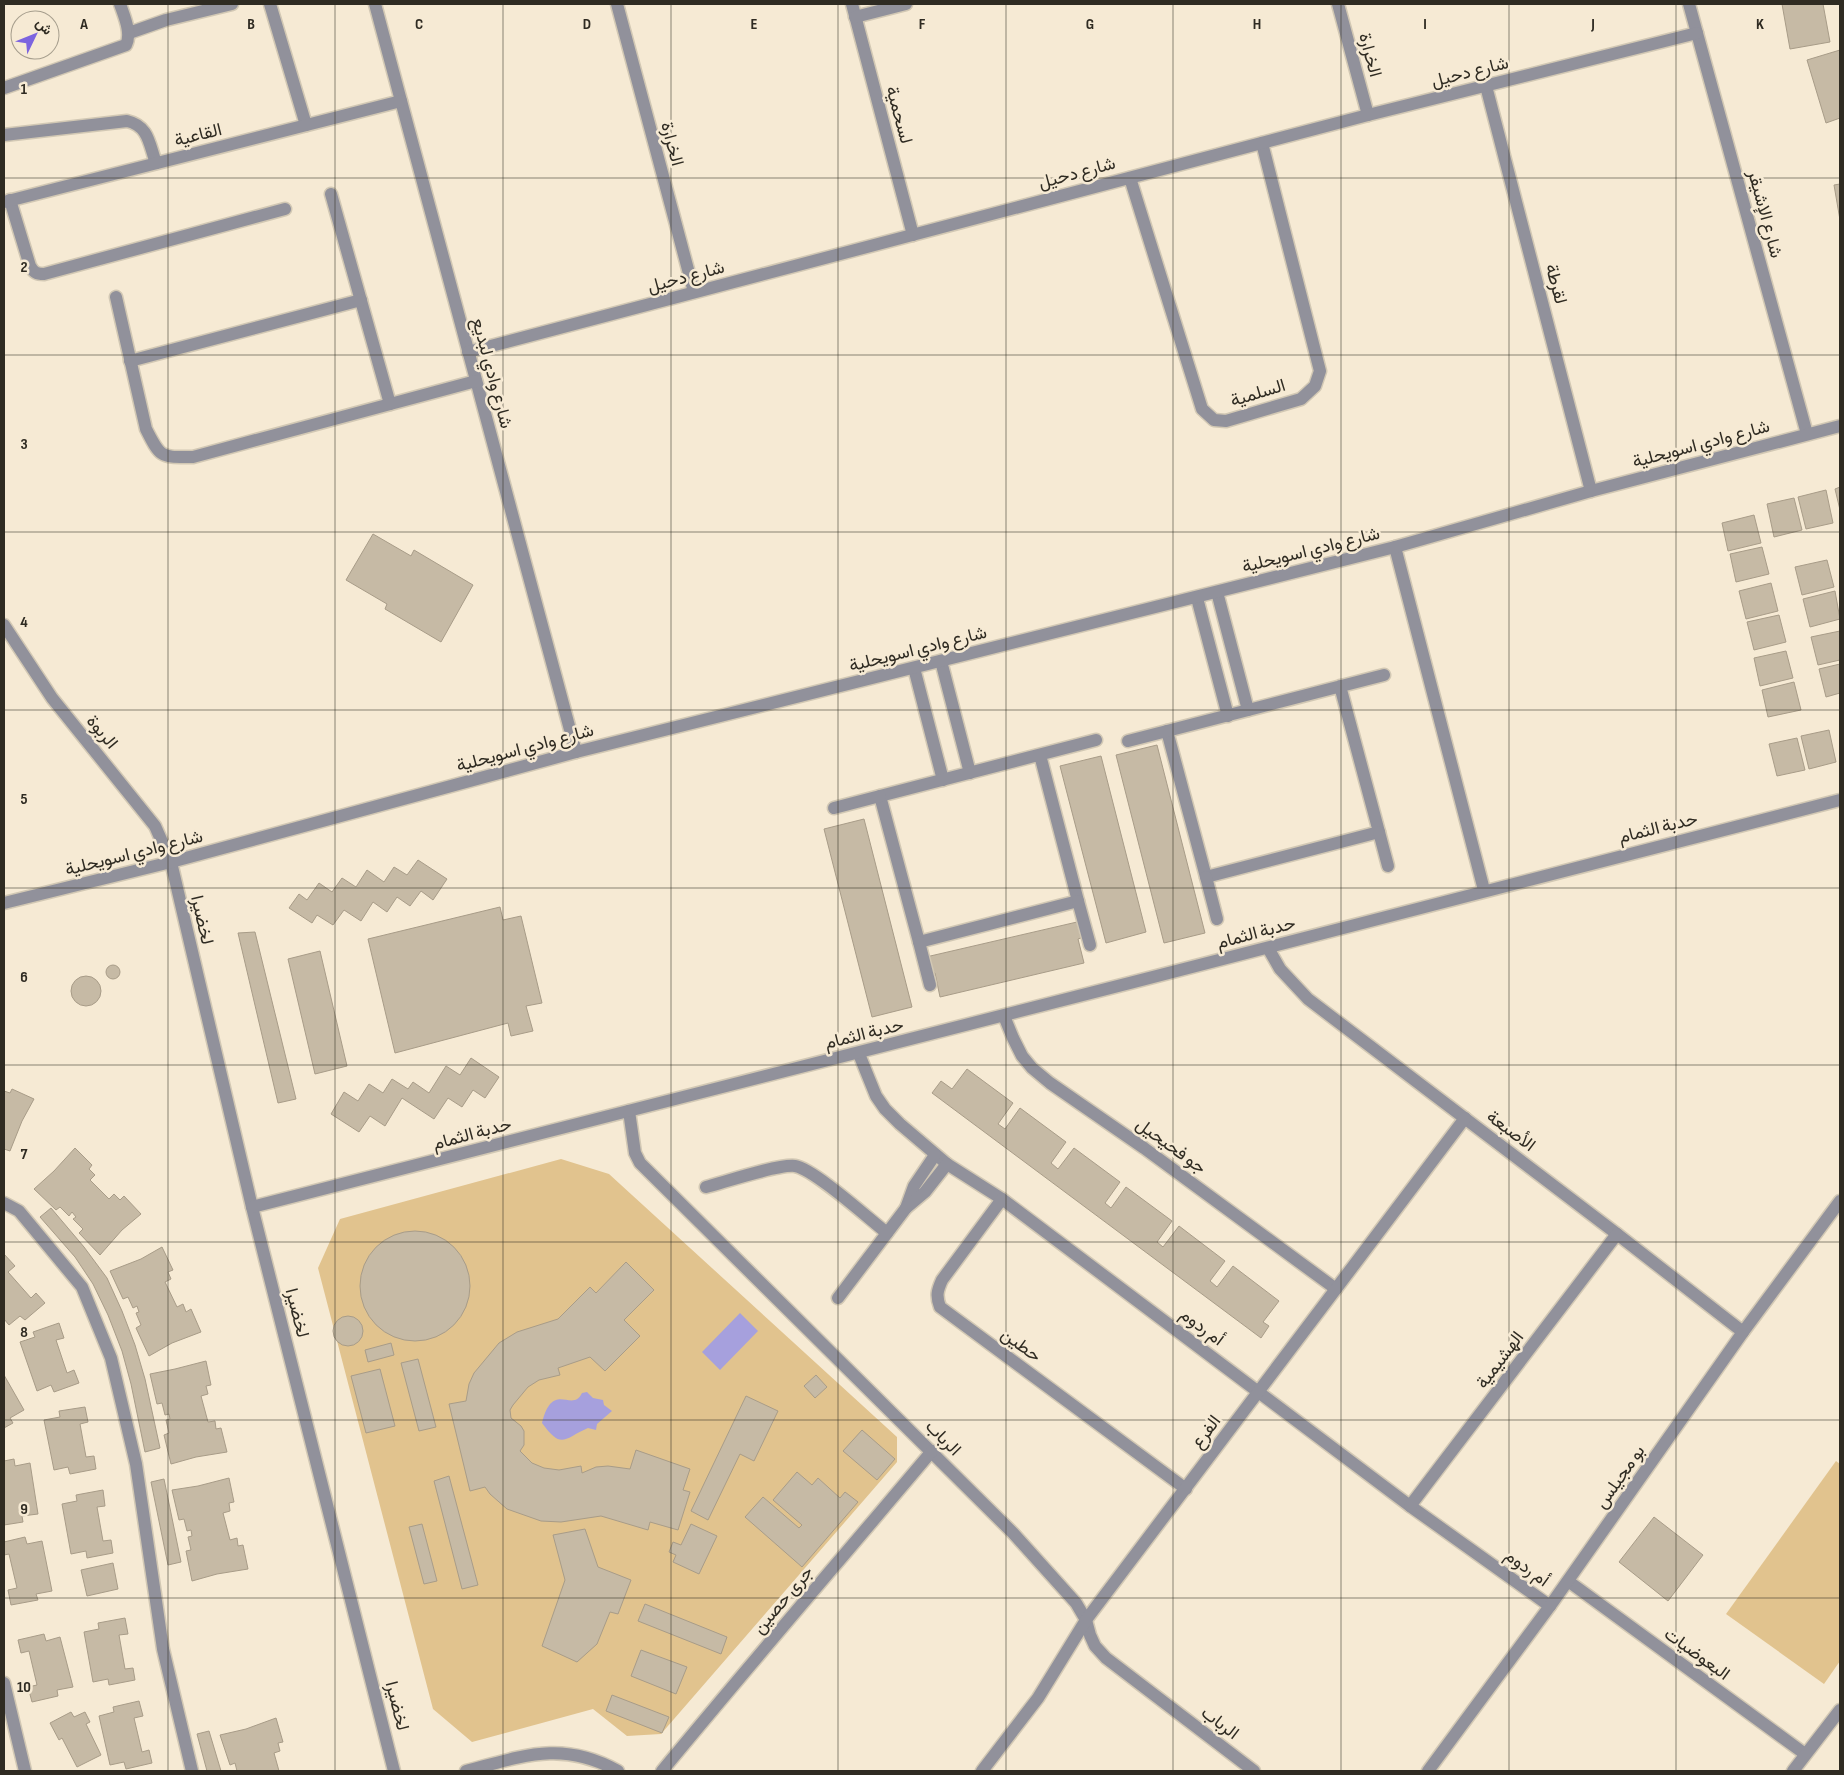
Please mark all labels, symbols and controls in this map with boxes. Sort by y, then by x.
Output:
north arrow [10,10,60,60]
text: ش [32,15,56,39]
text: A [79,15,88,34]
text: B [247,15,255,34]
text: C [415,15,423,34]
text: D [583,15,591,34]
text: E [751,15,758,34]
text: F [919,15,926,34]
text: G [1086,15,1094,34]
text: H [1253,15,1261,34]
text: I [1423,15,1427,34]
text: J [1590,15,1595,34]
text: K [1756,15,1764,34]
street label: الخرارة [1354,31,1386,79]
street label: شارع دحيل [1429,52,1511,93]
text: 1 [21,80,28,99]
street label: لسحمية [881,84,917,146]
street label: القاعية [172,119,224,151]
street label: الخرارة [656,120,688,168]
street label: شارع دحيل [1036,153,1118,194]
street label: شارع الإشيقر [1742,167,1787,260]
street label: شارع دحيل [645,257,727,298]
text: 2 [20,258,28,277]
street label: لقرطة [1541,262,1571,306]
street label: شارع وادي لبديع [463,315,517,432]
street label: السلمية [1228,375,1288,411]
street label: شارع وادي اسويحلية [1630,416,1773,476]
text: 3 [20,435,28,454]
street label: شارع وادي اسويحلية [1240,523,1383,581]
text: 4 [20,613,28,632]
street label: شارع وادي اسويحلية [847,622,990,680]
street label: الربوة [82,711,122,753]
street label: شارع وادي اسويحلية [454,720,597,780]
text: 5 [20,790,28,809]
street label: حدبة الثمام [1616,808,1700,849]
street label: شارع وادي اسويحلية [63,826,206,884]
street label: لخضيرا [186,893,218,947]
street label: حدبة الثمام [1214,912,1298,955]
text: 6 [20,968,28,987]
street label: حدبة الثمام [822,1014,906,1055]
street label: الأصبعة [1483,1106,1539,1156]
street label: حدبة الثمام [430,1113,514,1156]
street label: جو فحيحيل [1132,1114,1210,1178]
text: 7 [21,1145,28,1164]
street label: لخضيرا [281,1286,313,1340]
street label: أم ردوم [1175,1304,1228,1351]
text: 8 [20,1323,28,1342]
street label: حطين [997,1323,1045,1367]
street label: الهشيمية [1472,1327,1528,1393]
street label: الفرع [1187,1411,1226,1453]
street label: الرباب [921,1416,965,1460]
street label: بو مجيلس [1591,1441,1649,1513]
text: 9 [20,1500,28,1519]
street label: أم ردوم [1500,1545,1553,1592]
street label: جرى حصين [749,1562,817,1638]
street label: البعوضيات [1660,1623,1734,1685]
text: 10 [17,1678,31,1697]
street label: لخضيرا [381,1679,413,1733]
street label: الرباب [1197,1702,1243,1744]

